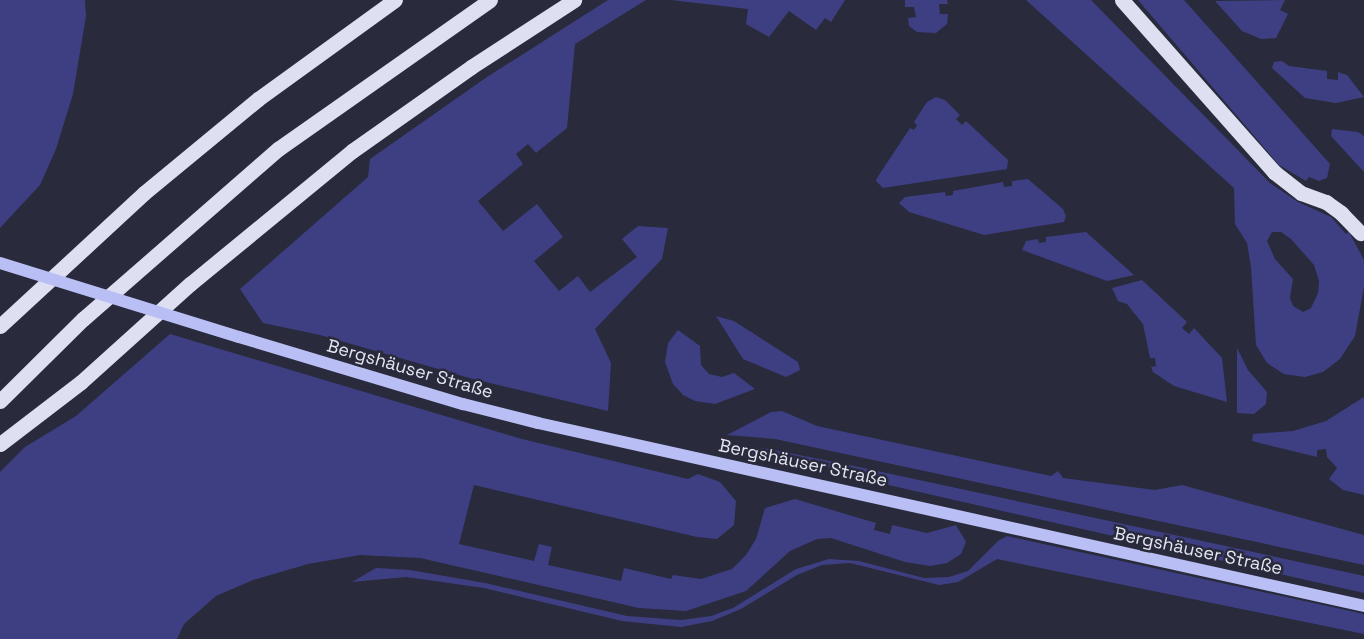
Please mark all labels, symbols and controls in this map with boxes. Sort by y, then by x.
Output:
street label: Bergshäuser Straße [324,335,496,403]
street label: Bergshäuser Straße [717,435,889,491]
street label: Bergshäuser Straße [1112,523,1284,579]

